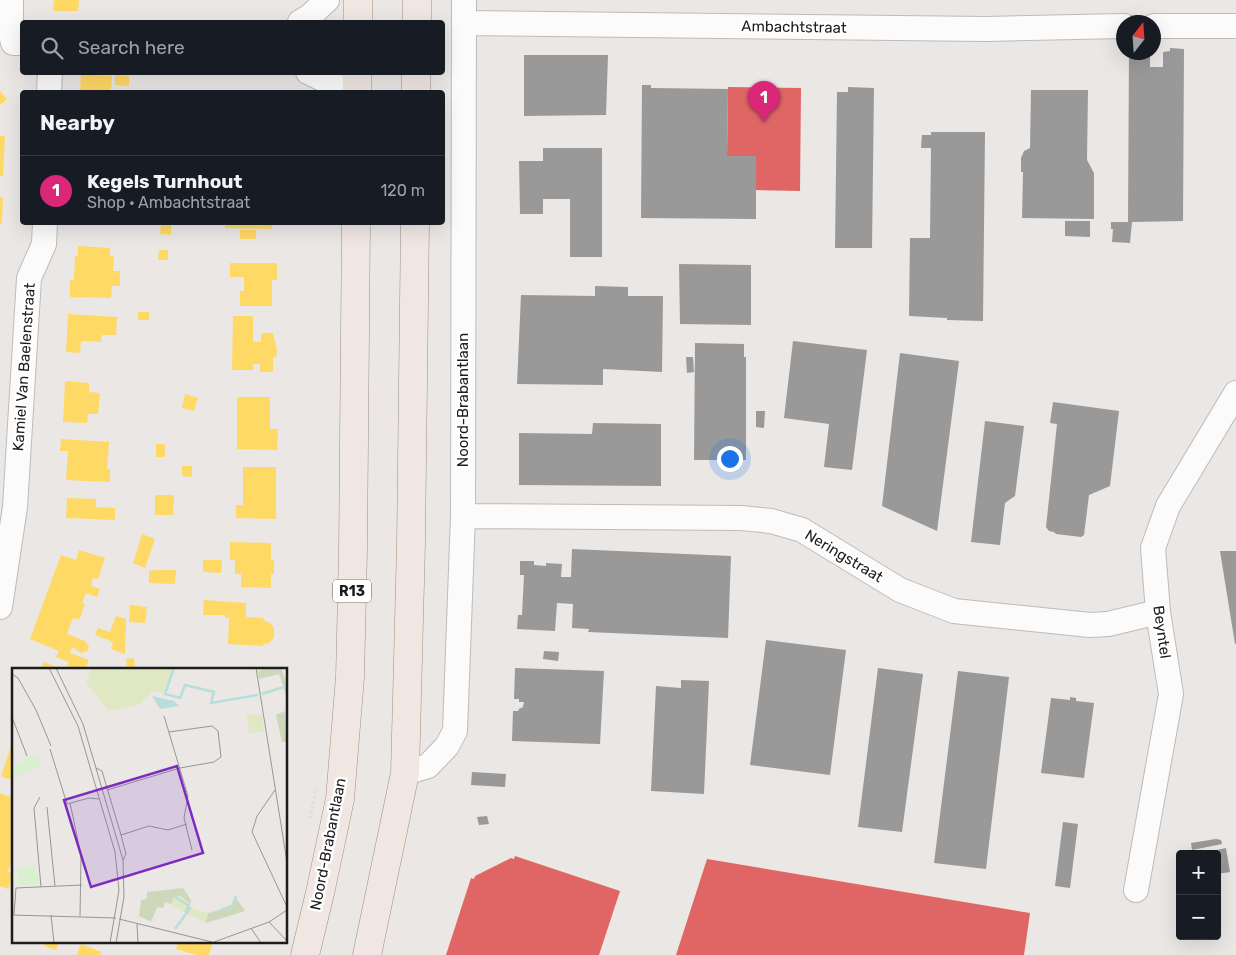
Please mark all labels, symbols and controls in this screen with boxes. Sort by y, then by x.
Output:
north arrow [1116,15,1161,60]
street label: Ambachtstraat [741,17,847,37]
search box [20,20,445,75]
icon: search [38,34,66,62]
text: Search here [78,36,185,59]
pin: 1 [748,81,780,122]
text: Nearby [40,110,115,135]
text: Kegels Turnhout [87,170,242,193]
text: 1 [52,181,60,200]
text: 120 m [380,181,425,200]
text: Shop · Ambachtstraat [87,193,250,212]
street label: Kamiel Van Baelenstraat [9,282,39,452]
street label: Noord-Brabantlaan [454,333,472,467]
your location [717,446,743,472]
street label: Neringstraat [802,526,886,586]
road number: R13 [333,580,371,602]
street label: Beyntel [1149,604,1175,660]
inset map [12,668,288,942]
street label: Noord-Brabantlaan [306,776,350,912]
map controls [1176,850,1221,940]
button: + [1176,850,1221,895]
button: − [1176,895,1221,940]

